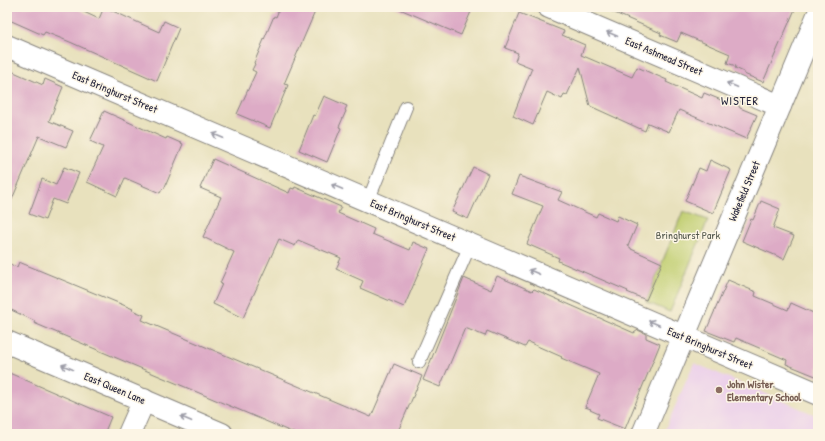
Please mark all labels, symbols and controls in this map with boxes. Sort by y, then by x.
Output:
one-way arrow [606,30,618,37]
street label: East Ashmead Street [623,33,705,79]
street label: East Bringhurst Street [70,68,160,116]
one-way arrow [726,81,738,88]
district label: WISTER [721,92,759,109]
one-way arrow [212,132,224,139]
street label: Wakefield Street [725,159,763,223]
one-way arrow [332,183,344,191]
street label: East Bringhurst Street [368,196,458,244]
park label: Bringhurst Park [656,228,721,242]
one-way arrow [528,268,540,275]
one-way arrow [648,319,660,326]
street label: East Bringhurst Street [665,324,755,372]
one-way arrow [61,363,73,371]
street label: East Queen Lane [82,369,148,407]
place label: John Wister Elementary School [727,377,802,405]
marker: John Wister Elementary School [714,385,724,395]
one-way arrow [181,414,193,422]

